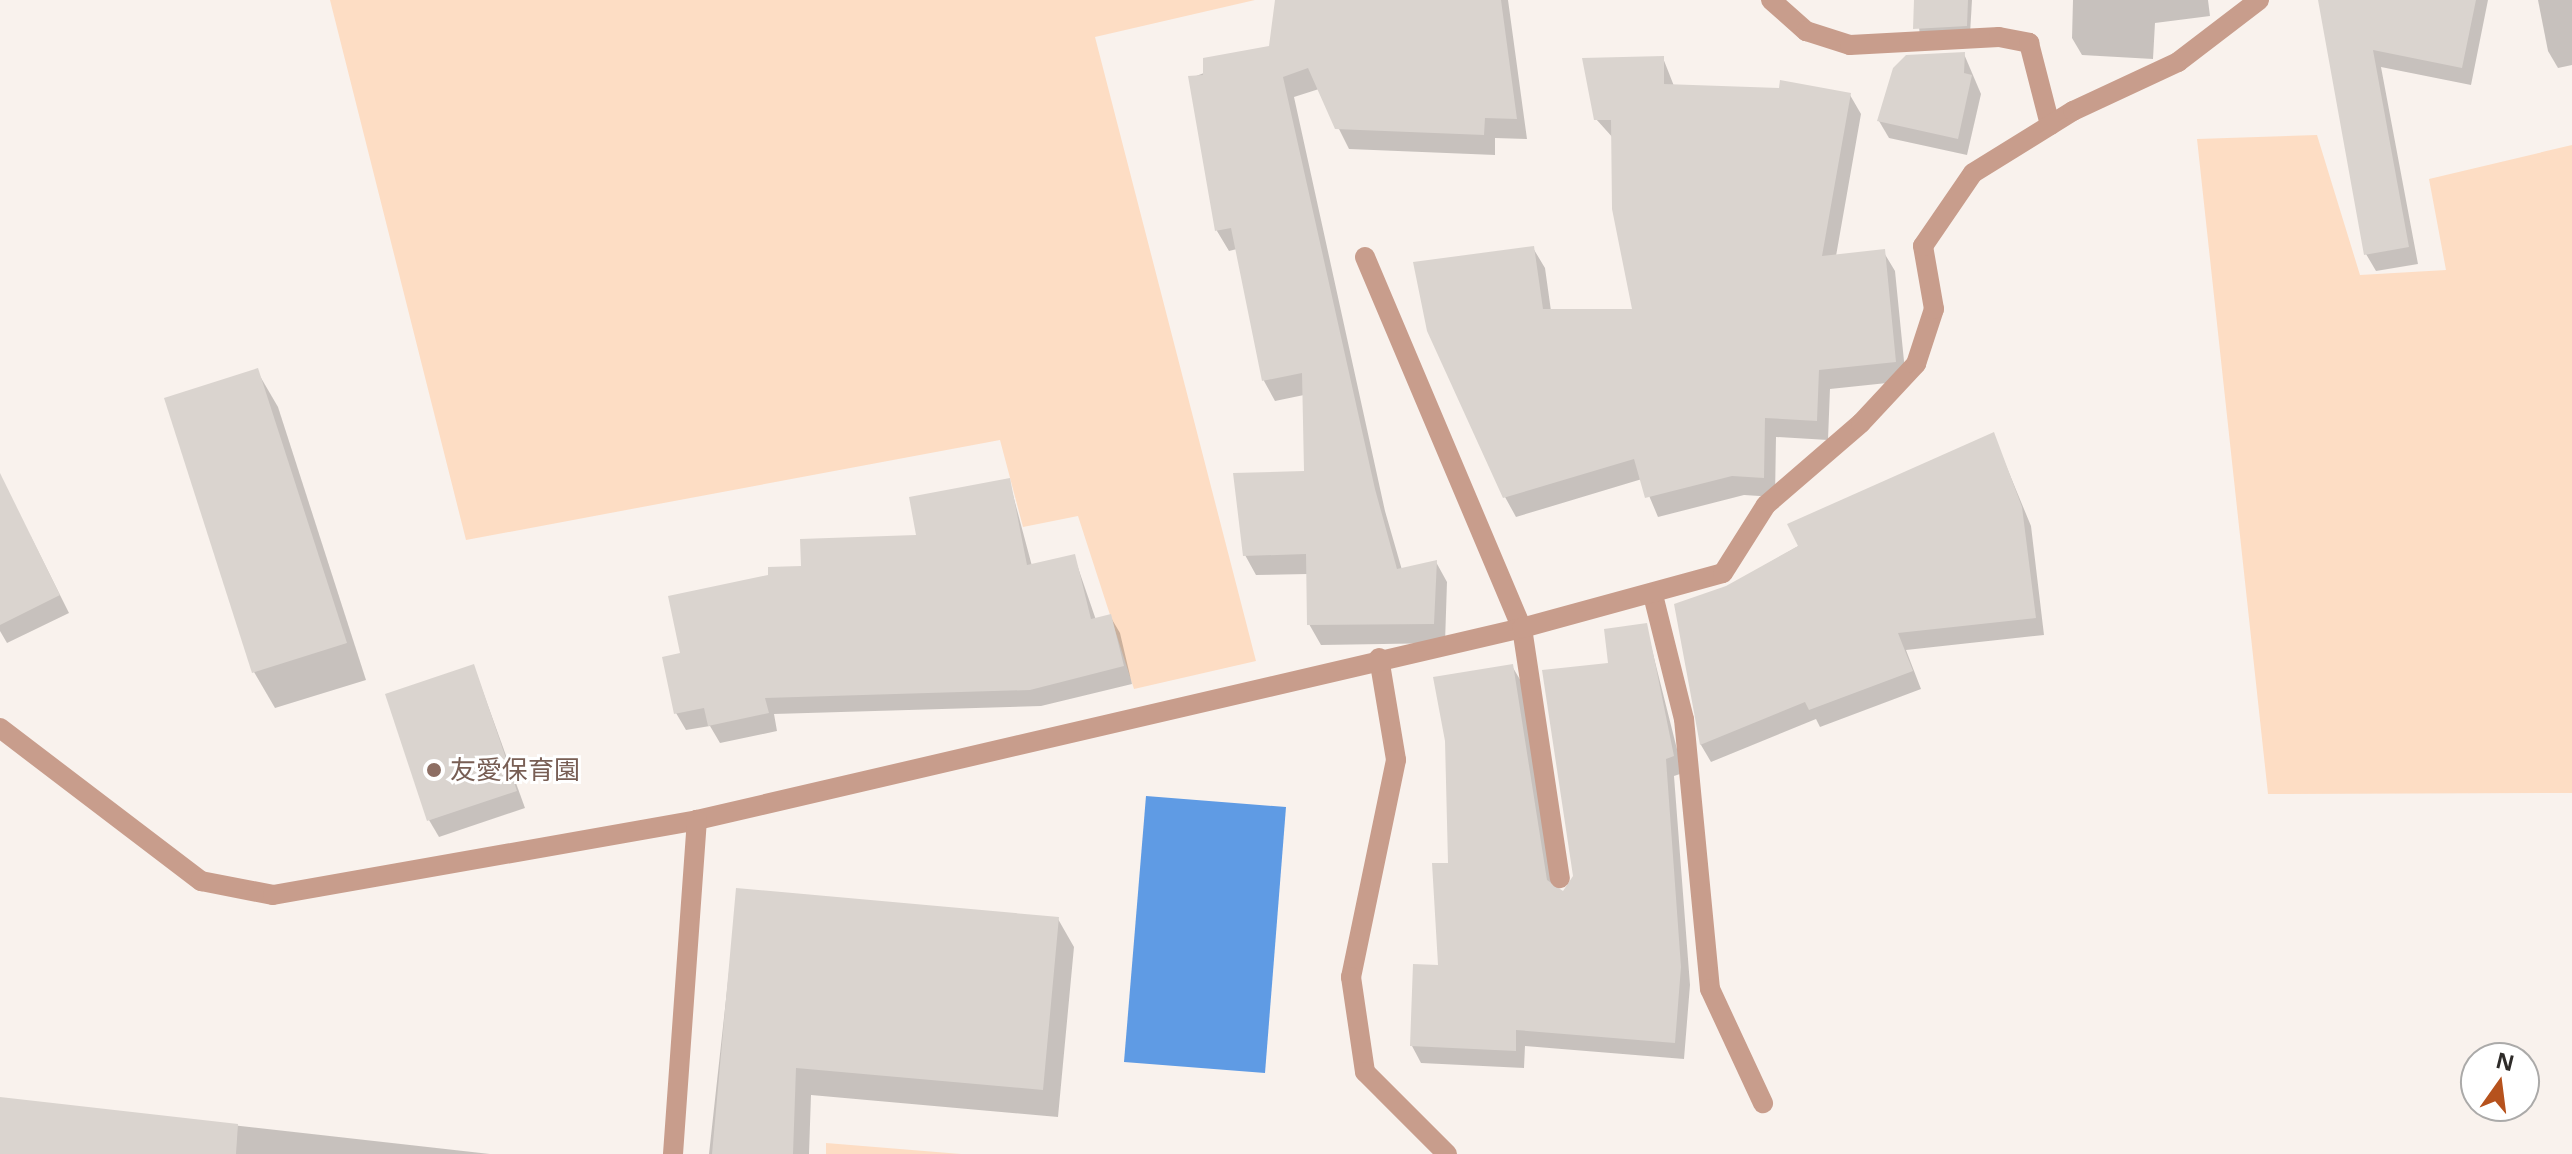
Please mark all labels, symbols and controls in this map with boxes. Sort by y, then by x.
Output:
place label: 友愛保育園 [450,754,580,786]
marker: 友愛保育園 [425,761,443,779]
north arrow [2460,1042,2540,1122]
text: N [2493,1044,2518,1077]

